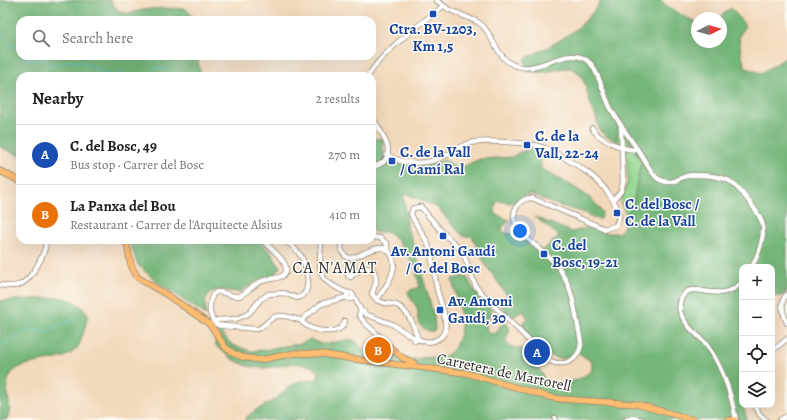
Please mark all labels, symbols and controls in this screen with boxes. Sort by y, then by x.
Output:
marker: Ctra. BV-1203, Km 1,5 [428,9,438,19]
north arrow [691,12,727,48]
search box [16,16,376,60]
place label: Ctra. BV-1203, Km 1,5 [389,19,477,56]
icon: search [30,27,52,49]
text: Search here [62,28,133,48]
text: Nearby [32,87,83,110]
text: 2 results [316,90,360,107]
place label: C. de la Vall, 22-24 [534,126,599,163]
text: C. del Bosc, 49 [70,136,157,156]
marker: C. de la Vall, 22-24 [522,140,532,150]
place label: C. de la Vall / Camí Ral [400,142,471,179]
text: A [41,146,49,163]
text: 270 m [328,146,360,163]
text: Bus stop · Carrer del Bosc [70,156,204,173]
marker: C. de la Vall / Camí Ral [387,156,397,166]
place label: C. del Bosc / C. de la Vall [625,194,699,231]
text: La Panxa del Bou [70,196,176,216]
text: B [41,206,49,223]
text: 410 m [329,206,360,223]
marker: C. del Bosc / C. de la Vall [612,208,622,218]
text: Restaurant · Carrer de l'Arquitecte Alsius [70,216,283,233]
your location [510,221,530,241]
marker: Av. Antoni Gaudí / C. del Bosc [438,231,448,241]
place label: C. del Bosc, 19-21 [552,235,619,272]
place label: Av. Antoni Gaudí / C. del Bosc [390,241,496,278]
marker: C. del Bosc, 19-21 [539,249,549,259]
district label: CA N'AMAT [293,257,377,279]
map controls [739,264,775,408]
button: + [739,264,775,300]
place label: Av. Antoni Gaudí, 30 [447,291,513,328]
button: − [739,300,775,336]
marker: Av. Antoni Gaudí, 30 [435,305,445,315]
pin: B [365,335,391,365]
button: locate [739,336,775,372]
pin: A [524,337,550,367]
street label: Carretera de Martorell [435,348,573,396]
button: layers [739,372,775,408]

